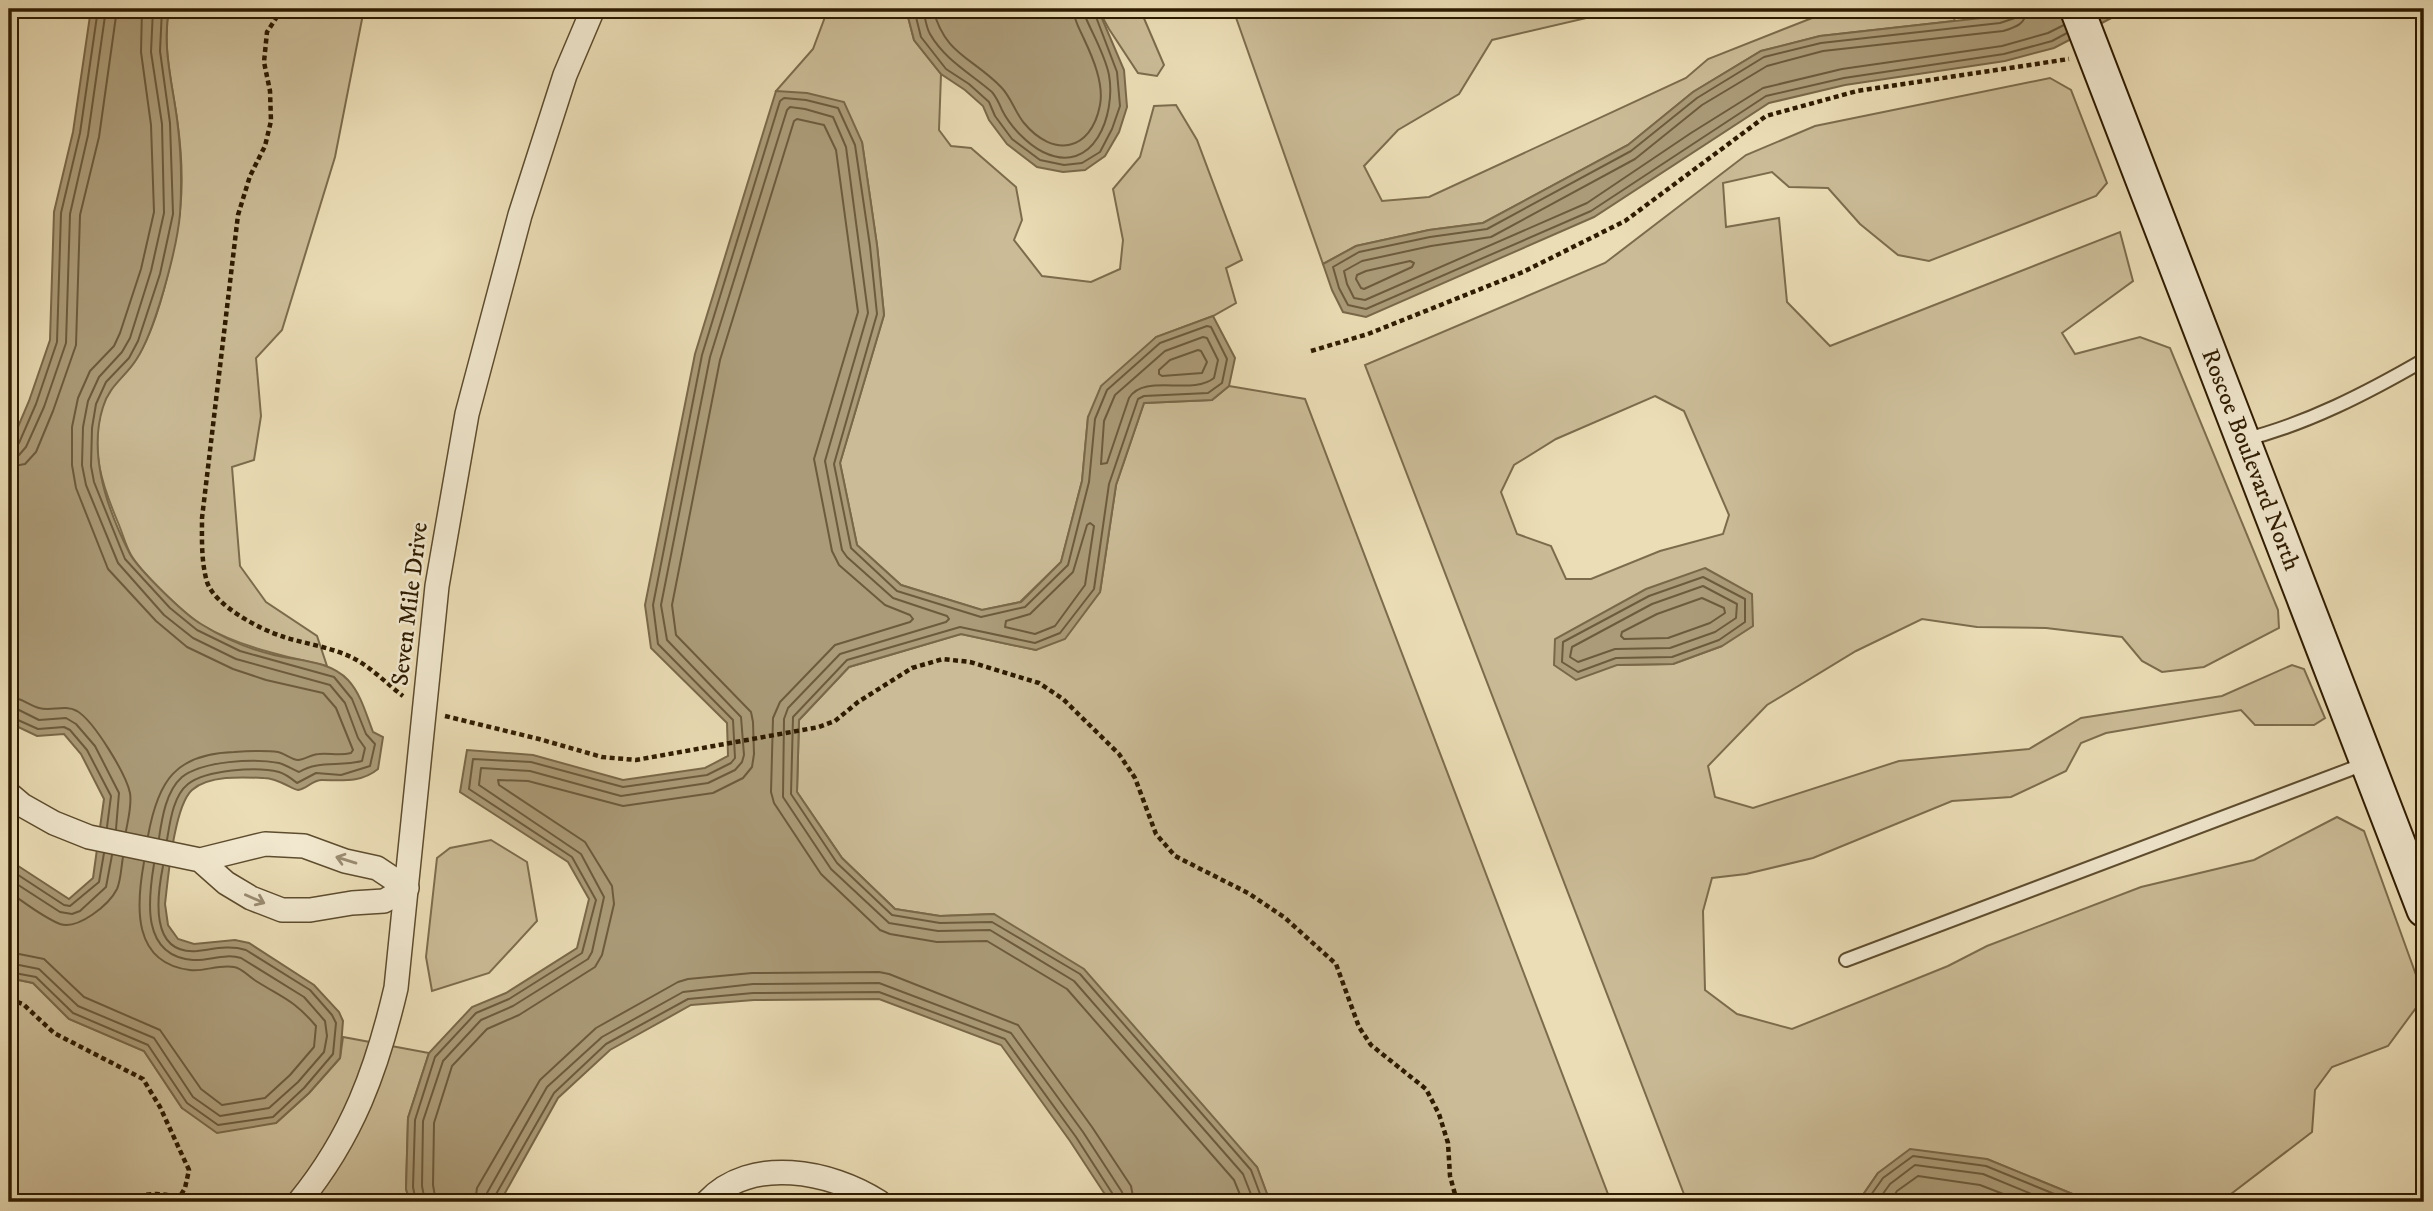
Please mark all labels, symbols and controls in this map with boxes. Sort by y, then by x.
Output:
street label: Roscoe Boulevard North [2194,345,2307,575]
street label: Seven Mile Drive [385,521,435,687]
one-way arrow [335,853,357,866]
one-way arrow [244,893,266,906]

